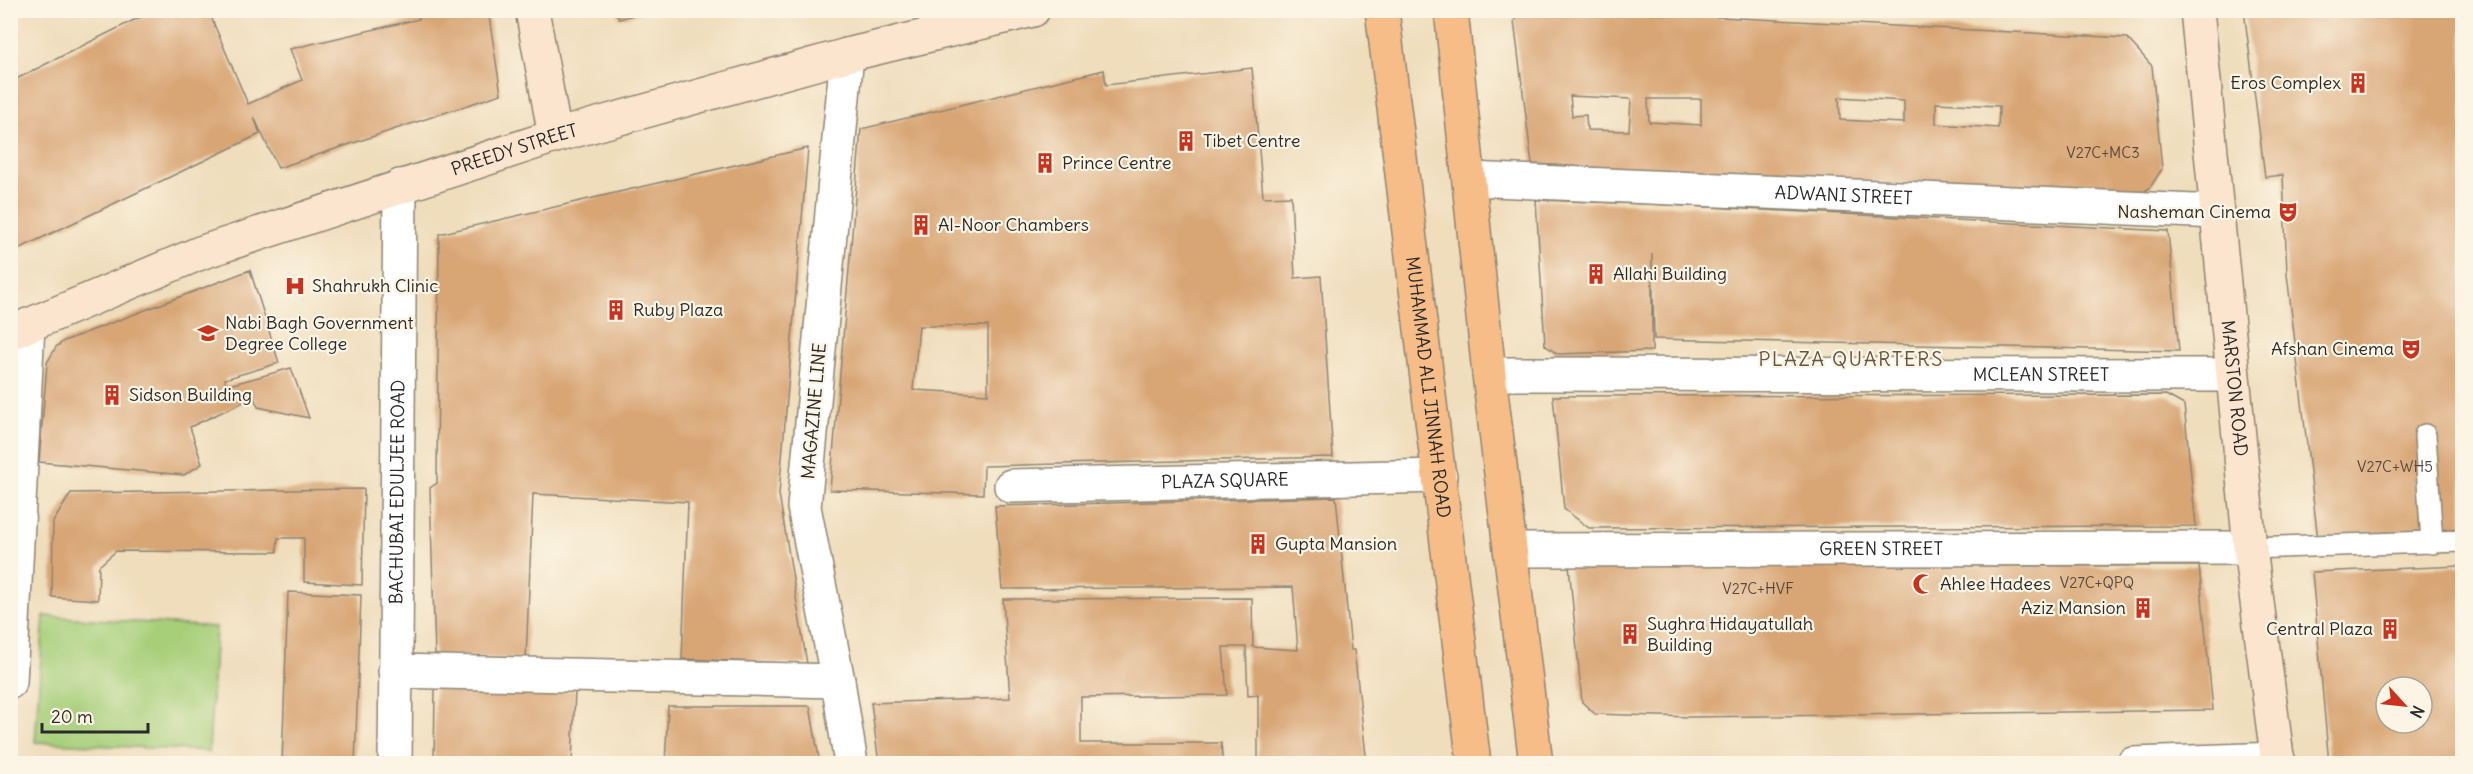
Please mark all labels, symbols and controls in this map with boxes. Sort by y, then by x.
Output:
place label: Eros Complex [2230,71,2341,94]
building icon: Eros Complex [2346,71,2370,95]
street label: PREEDY STREET [448,118,580,180]
building icon: Tibet Centre [1174,129,1198,153]
place label: Tibet Centre [1203,129,1300,152]
house number: V27C+MC3 [2066,143,2140,162]
building icon: Prince Centre [1033,151,1057,175]
place label: Prince Centre [1062,151,1171,174]
street label: ADWANI STREET [1774,180,1913,210]
place label: Nasheman Cinema [2117,200,2271,223]
theatre icon: Nasheman Cinema [2276,200,2300,224]
building icon: Al-Noor Chambers [909,213,933,237]
place label: Al-Noor Chambers [938,213,1089,236]
street label: MUHAMMAD ALI JINNAH ROAD [1401,255,1456,519]
building icon: Allahi Building [1584,262,1608,286]
place label: Allahi Building [1613,262,1727,285]
hospital icon: Shahrukh Clinic [283,274,307,298]
place label: Shahrukh Clinic [312,274,438,297]
building icon: Ruby Plaza [604,298,628,322]
place label: Ruby Plaza [633,298,723,321]
place label: Nabi Bagh Government Degree College [225,311,414,355]
street label: MARSTON ROAD [2217,319,2253,457]
school or university icon: Nabi Bagh Government Degree College [196,321,220,345]
place label: Afshan Cinema [2271,337,2394,360]
theatre icon: Afshan Cinema [2399,337,2423,361]
street label: MAGAZINE LINE [796,342,831,480]
district label: PLAZA QUARTERS [1758,346,1944,371]
street label: MCLEAN STREET [1973,363,2109,386]
street label: BACHUBAI EDULJEE ROAD [384,379,409,605]
building icon: Sidson Building [100,383,124,407]
place label: Sidson Building [129,383,252,406]
house number: V27C+WH5 [2357,457,2433,476]
street label: PLAZA SQUARE [1161,468,1289,493]
building icon: Gupta Mansion [1246,532,1270,556]
place label: Gupta Mansion [1275,532,1397,555]
street label: GREEN STREET [1819,537,1943,560]
mosque icon: Ahlee Hadees [1911,572,1935,596]
place label: Ahlee Hadees [1940,572,2051,595]
house number: V27C+QPQ [2060,573,2134,592]
house number: V27C+HVF [1722,579,1794,598]
place label: Aziz Mansion [2021,596,2126,619]
building icon: Aziz Mansion [2131,596,2155,620]
place label: Sughra Hidayatullah Building [1647,612,1813,656]
place label: Central Plaza [2266,617,2373,640]
building icon: Central Plaza [2378,617,2402,641]
building icon: Sughra Hidayatullah Building [1618,622,1642,646]
north arrow [2374,675,2434,735]
scale bar [42,696,148,734]
text: N [2406,702,2429,721]
text: 20 m [51,705,93,728]

